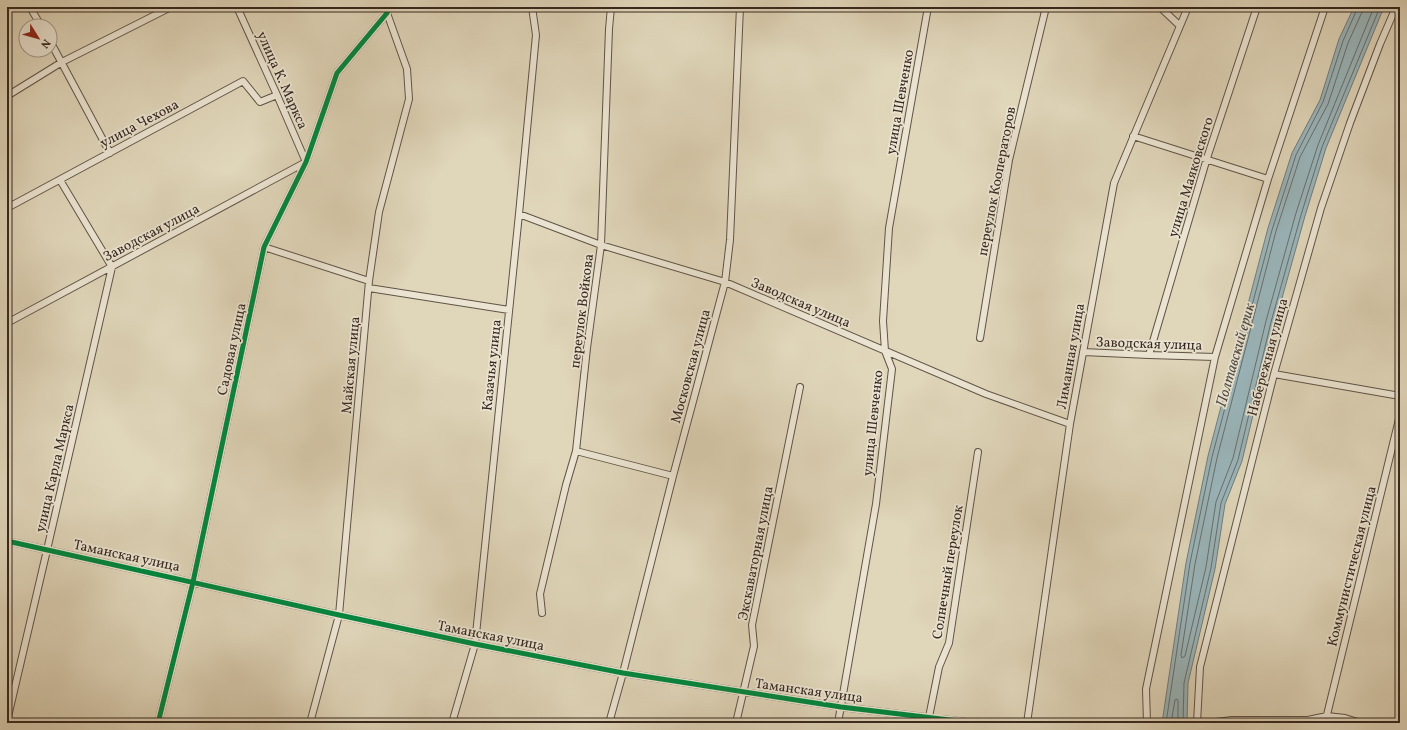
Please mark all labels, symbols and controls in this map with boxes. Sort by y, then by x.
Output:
north arrow [18,18,58,58]
street label: улица К. Маркса [252,29,312,133]
text: N [36,35,53,51]
street label: улица Шевченко [882,48,919,156]
street label: улица Чехова [97,96,182,153]
street label: переулок Кооператоров [974,105,1021,258]
street label: улица Маяковского [1164,115,1219,240]
street label: Заводская улица [100,200,203,267]
street label: переулок Войкова [566,253,599,370]
street label: Заводская улица [748,274,853,333]
street label: Набережная улица [1244,296,1293,419]
water label: Полтавский ерик [1212,300,1262,410]
street label: Садовая улица [213,301,252,397]
street label: Лиманная улица [1053,302,1090,411]
street label: Московская улица [667,307,716,426]
street label: Майская улица [338,316,365,415]
street label: Казачья улица [478,318,507,412]
street label: Заводская улица [1095,333,1203,356]
street label: улица Шевченко [858,369,889,477]
street label: улица Карла Маркса [31,402,79,534]
street label: Экскаваторная улица [734,484,779,622]
street label: Коммунистическая улица [1323,484,1382,649]
street label: Солнечный переулок [928,503,969,641]
street label: Таманская улица [72,536,182,577]
street label: Таманская улица [436,617,546,656]
street label: Таманская улица [754,675,864,708]

